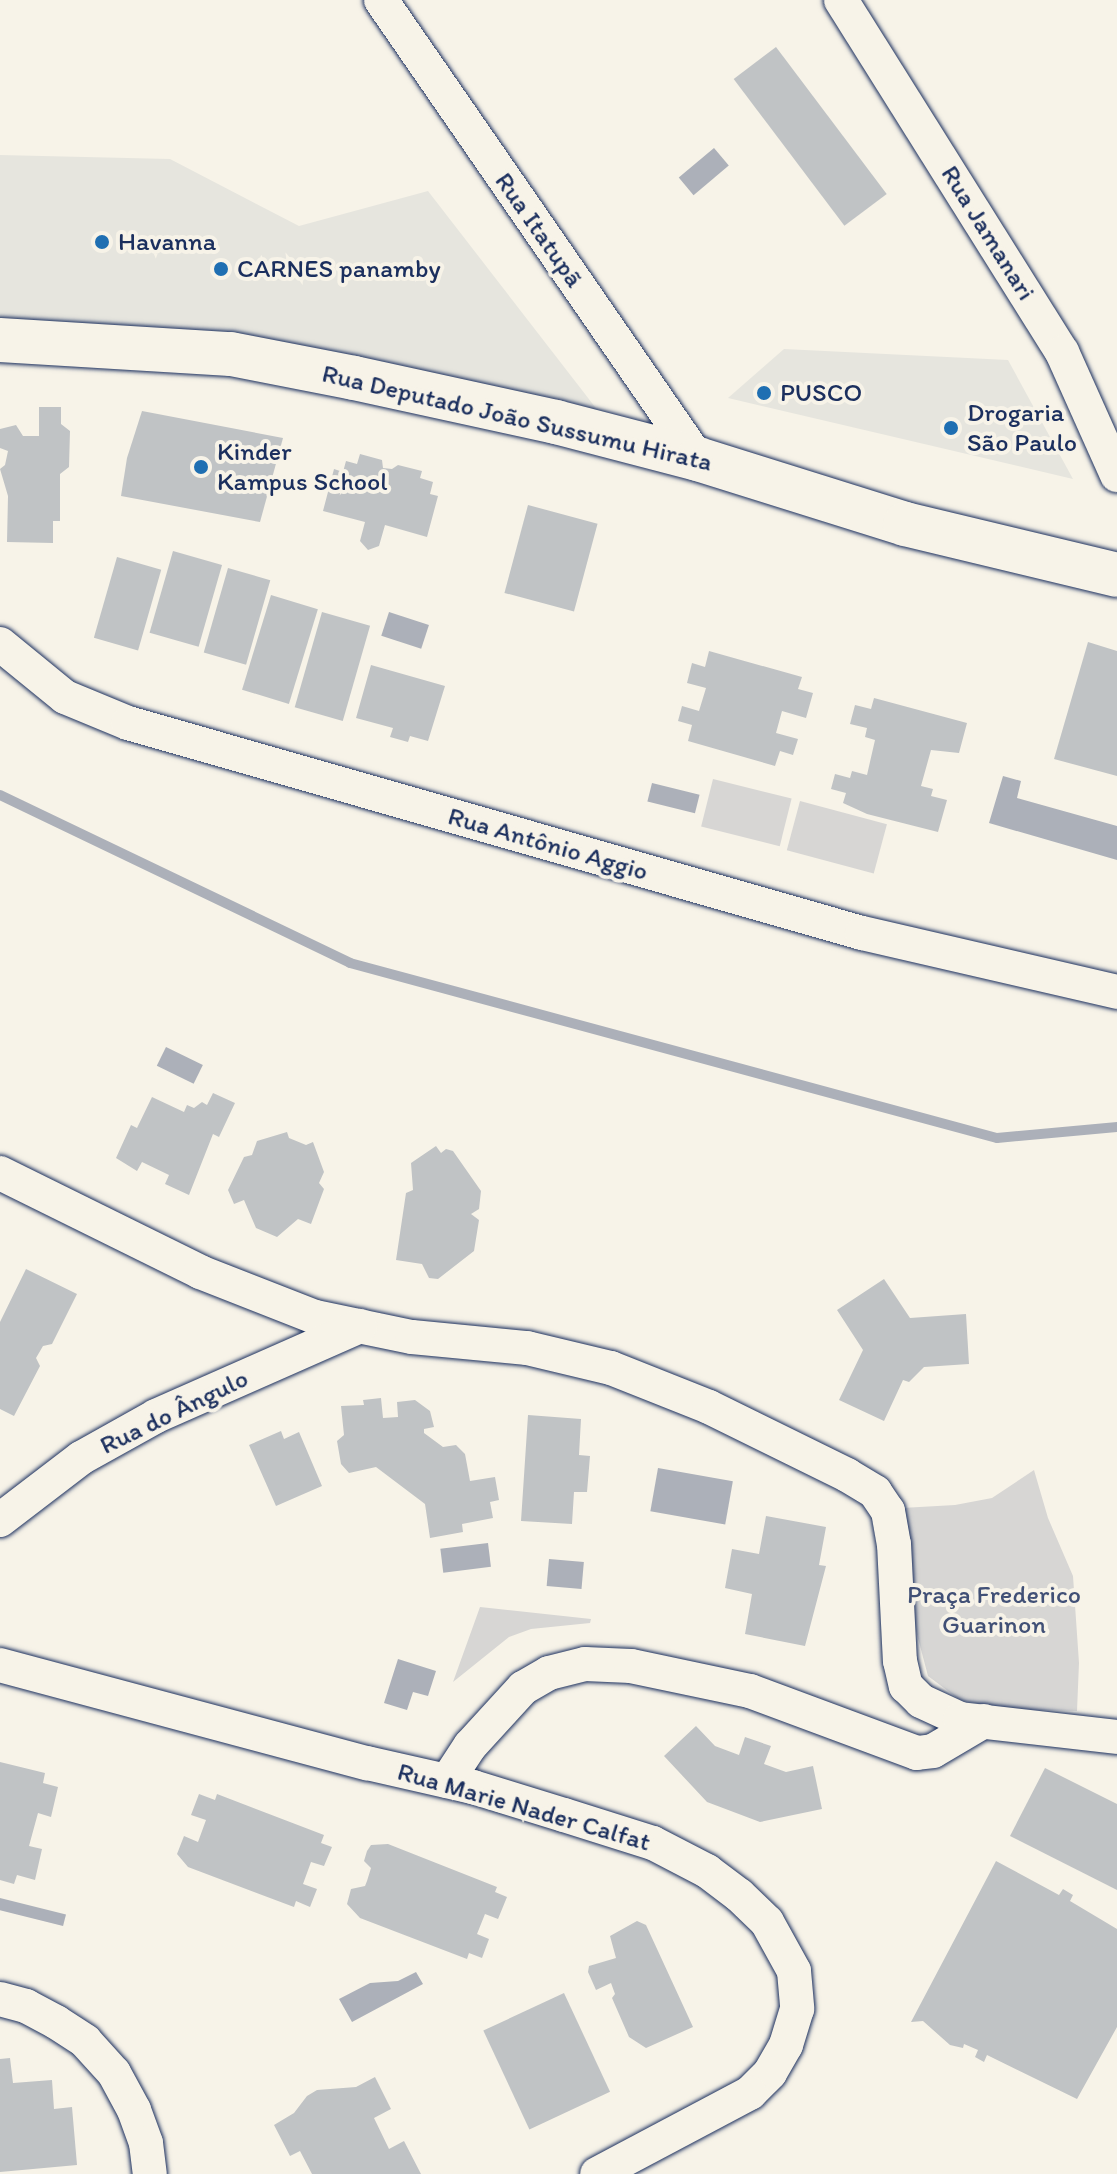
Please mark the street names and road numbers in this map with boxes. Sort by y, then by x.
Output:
street label: Rua Jamanari [934,160,1042,306]
street label: Rua Itatupã [488,167,590,293]
street label: Rua Deputado João Sussumu Hirata [318,358,716,478]
street label: Rua Antônio Aggio [444,801,652,887]
street label: Rua do Ângulo [94,1363,254,1461]
street label: Rua Marie Nader Calfat [394,1756,654,1858]

